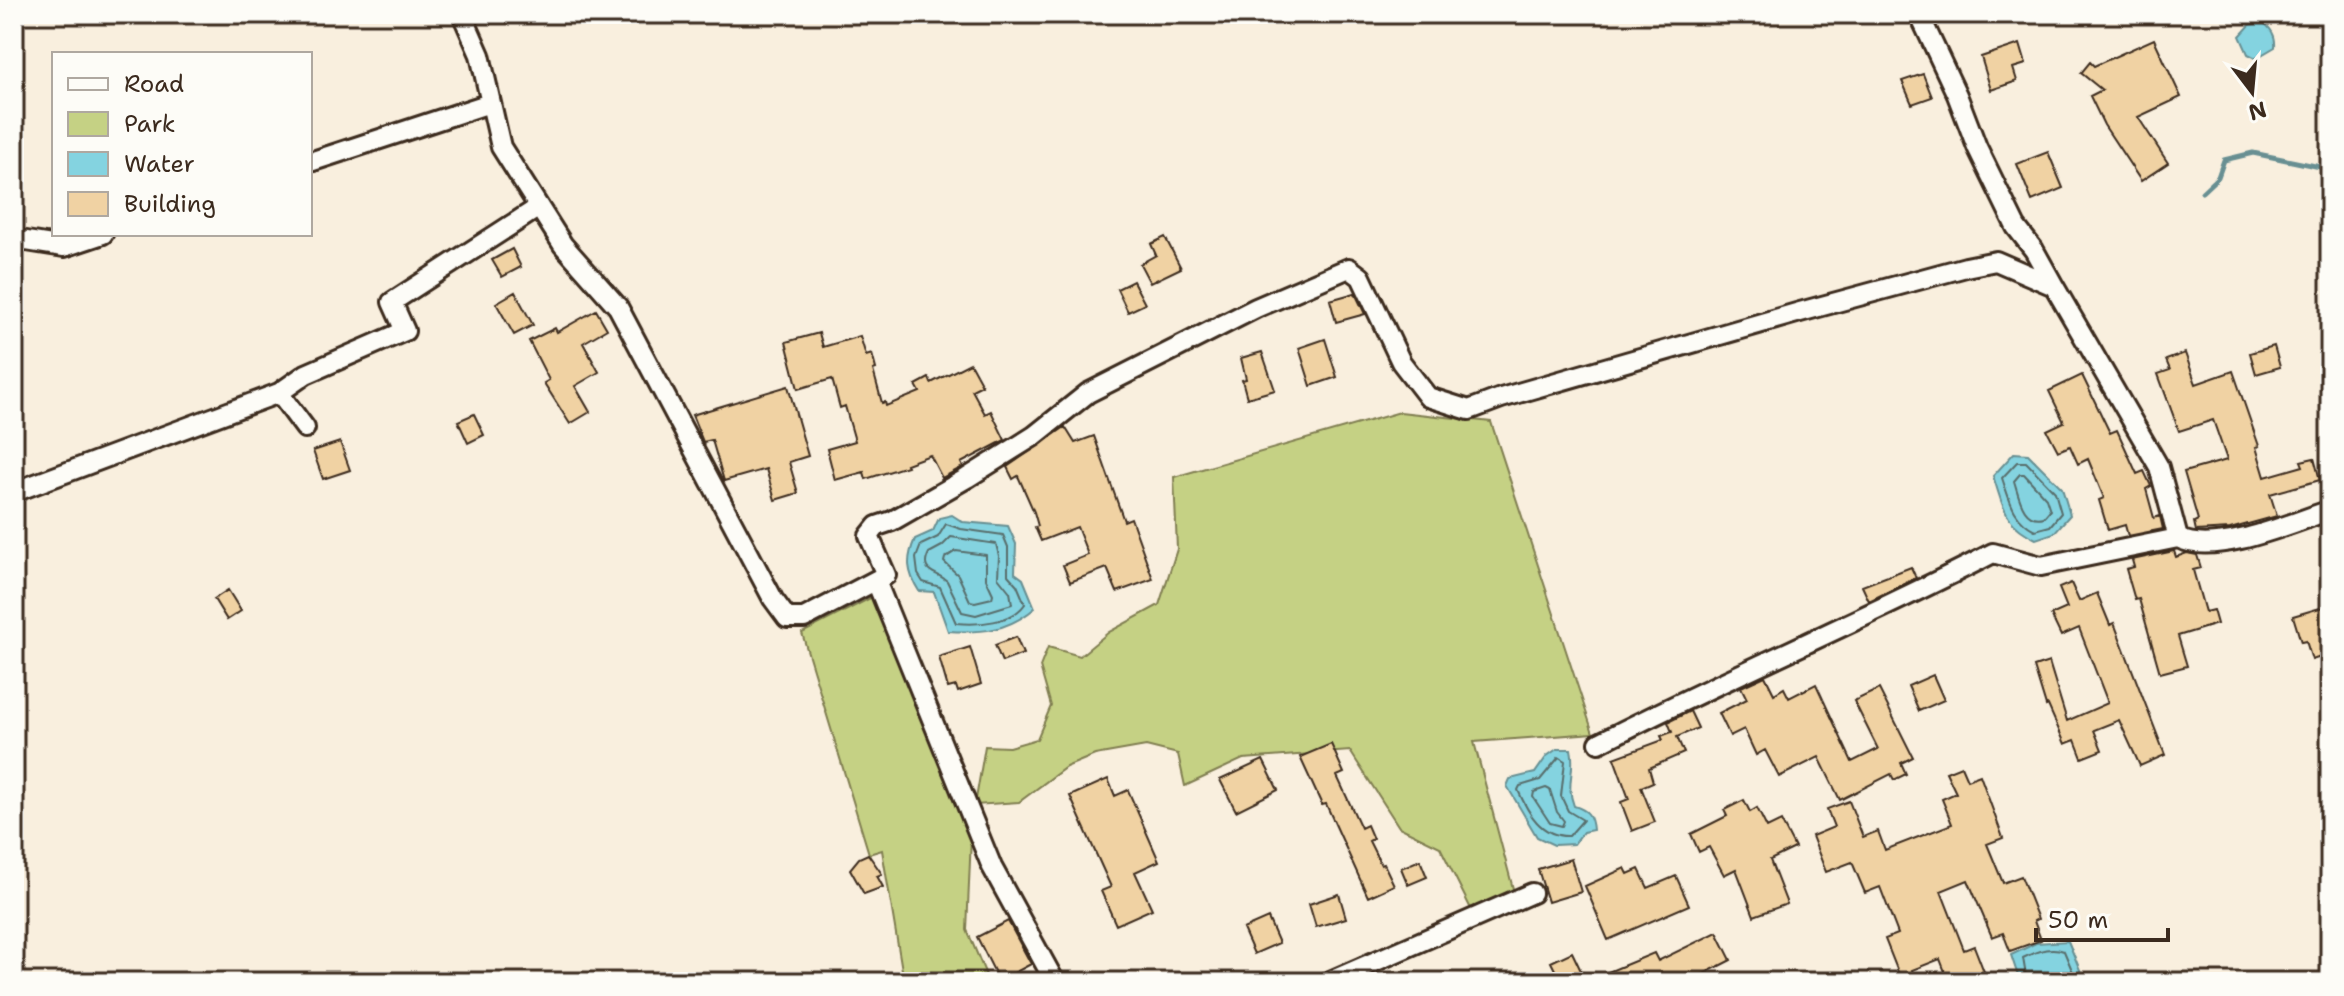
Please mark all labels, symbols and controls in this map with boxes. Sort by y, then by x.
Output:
legend [52,52,312,236]
north arrow [2212,52,2292,132]
text: Road [124,68,184,100]
text: N [2245,94,2270,127]
text: Park [124,108,176,140]
text: Water [124,148,195,180]
text: Building [124,188,216,220]
scale bar [2036,892,2168,942]
text: 50 m [2048,904,2108,936]

